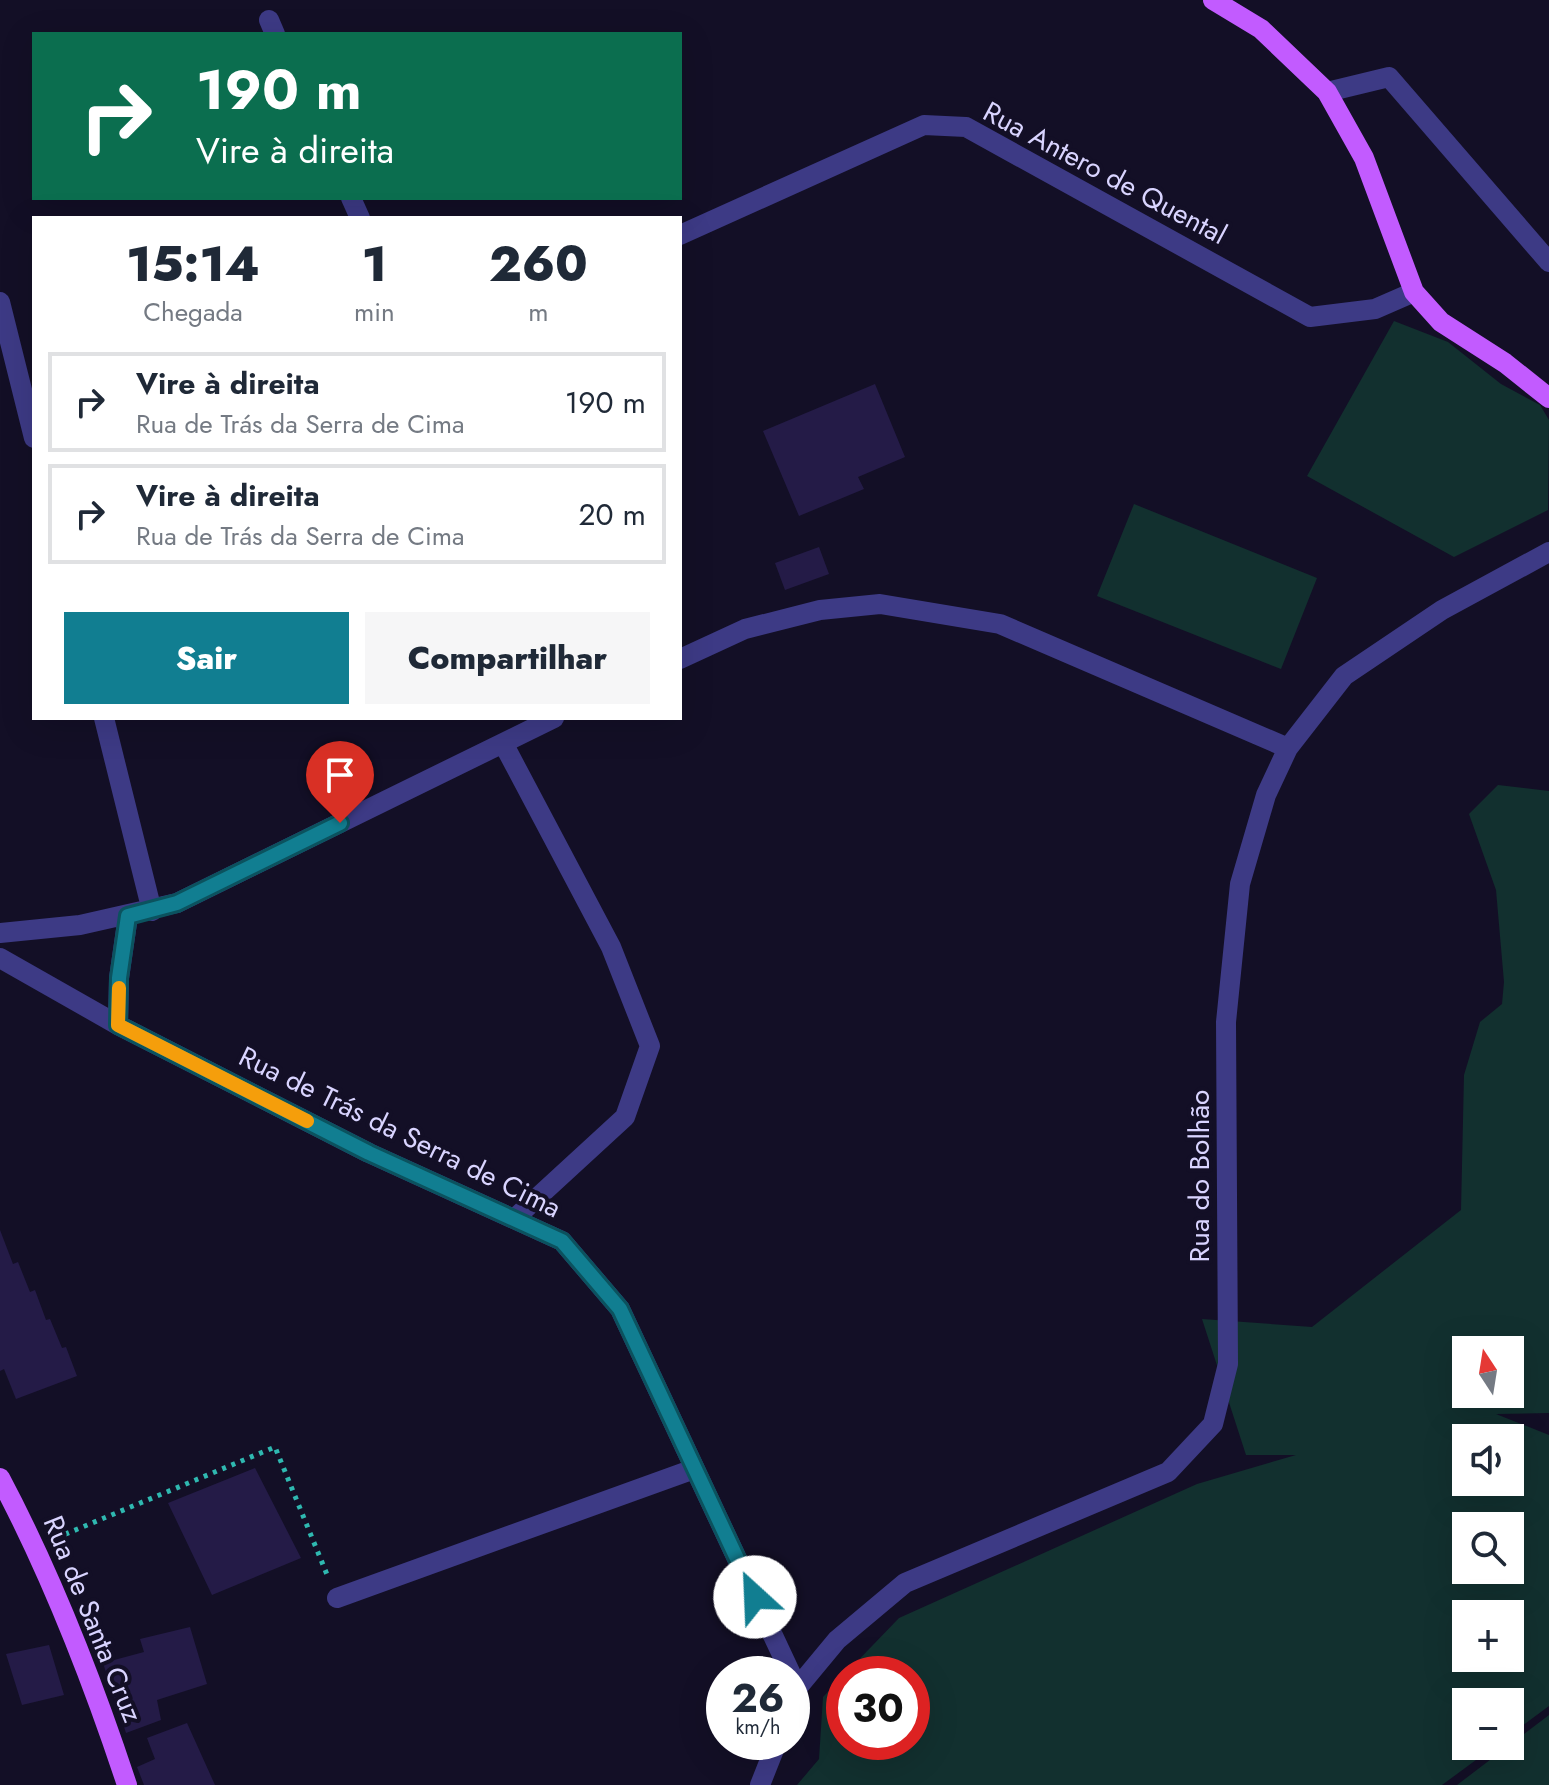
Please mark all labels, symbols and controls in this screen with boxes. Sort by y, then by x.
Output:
text: 190 m [196,49,362,130]
icon: right [64,64,168,168]
street label: Rua Antero de Quental [976,91,1234,255]
text: Vire à direita [196,124,394,176]
text: 15:14 [126,230,260,299]
text: 1 [362,230,387,299]
text: 260 [489,230,588,299]
text: Chegada [143,293,243,331]
text: min [354,293,395,331]
text: m [528,293,548,331]
text: Vire à direita [136,362,320,405]
icon: right [68,380,112,424]
text: 190 m [565,381,646,424]
text: Rua de Trás da Serra de Cima [136,405,465,443]
text: Vire à direita [136,474,320,517]
icon: right [68,492,112,536]
text: 20 m [579,493,646,536]
text: Rua de Trás da Serra de Cima [136,517,465,555]
button: Sair [64,612,349,704]
button: Compartilhar [365,612,650,704]
pin [306,741,374,823]
icon: arrive [318,753,362,797]
street label: Rua de Trás da Serra de Cima [232,1036,568,1228]
street label: Rua do Bolhão [1179,1090,1220,1262]
north arrow [1452,1336,1524,1408]
map controls [1452,1336,1524,1760]
button: sound [1452,1424,1524,1496]
street label: Rua de Santa Cruz [33,1510,153,1729]
button: search [1452,1512,1524,1584]
position arrow [713,1555,797,1639]
button: + [1452,1600,1524,1672]
speed limit sign: 30 [826,1656,930,1760]
text: 26 [732,1669,785,1727]
button: − [1452,1688,1524,1760]
text: km/h [735,1713,781,1742]

